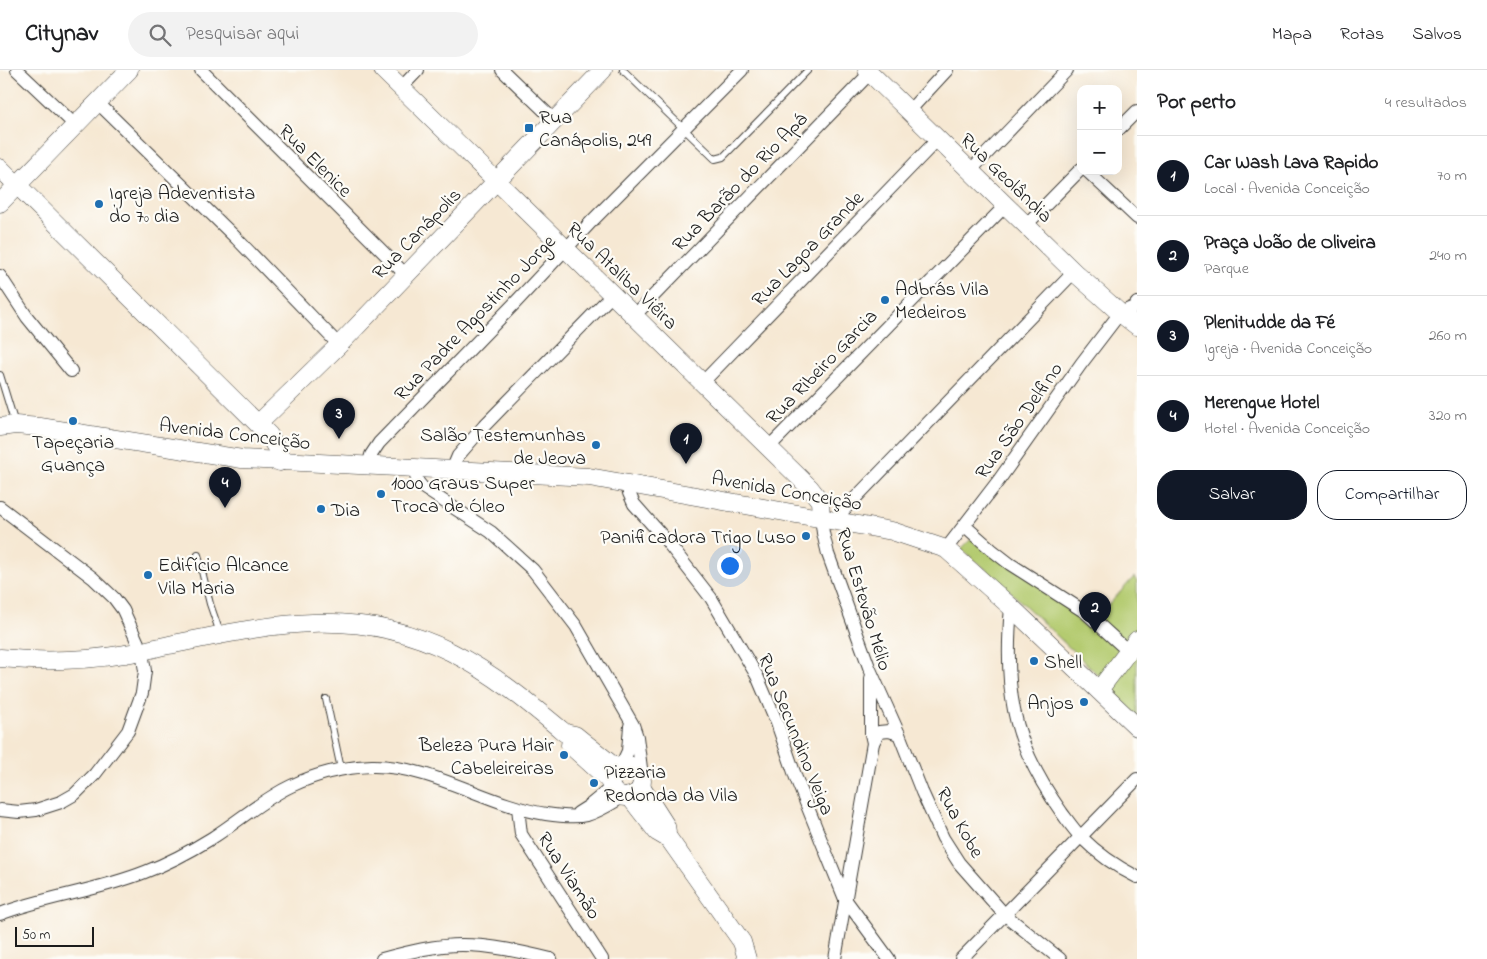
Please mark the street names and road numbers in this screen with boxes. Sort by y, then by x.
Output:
street label: Rua Barão do Rio Apá [666,106,815,259]
street label: Rua Elenice [271,118,358,205]
street label: Rua Geolândia [952,127,1058,231]
street label: Rua Canápolis [366,182,469,287]
street label: Rua Lagoa Grande [746,185,873,315]
street label: Rua Ataliba Viêira [559,216,683,338]
street label: Rua Padre Agostinho Jorge [388,229,564,409]
street label: Rua Ribeiro Garcia [760,304,885,432]
street label: Rua São Delfino [969,357,1071,486]
street label: Avenida Conceição [157,412,312,459]
street label: Avenida Conceição [709,465,864,520]
street label: Rua Estevão Mélio [827,525,898,675]
street label: Rua Secundino Veiga [748,650,840,820]
street label: Rua Kobe [927,782,990,864]
street label: Rua Viamão [529,827,607,926]

